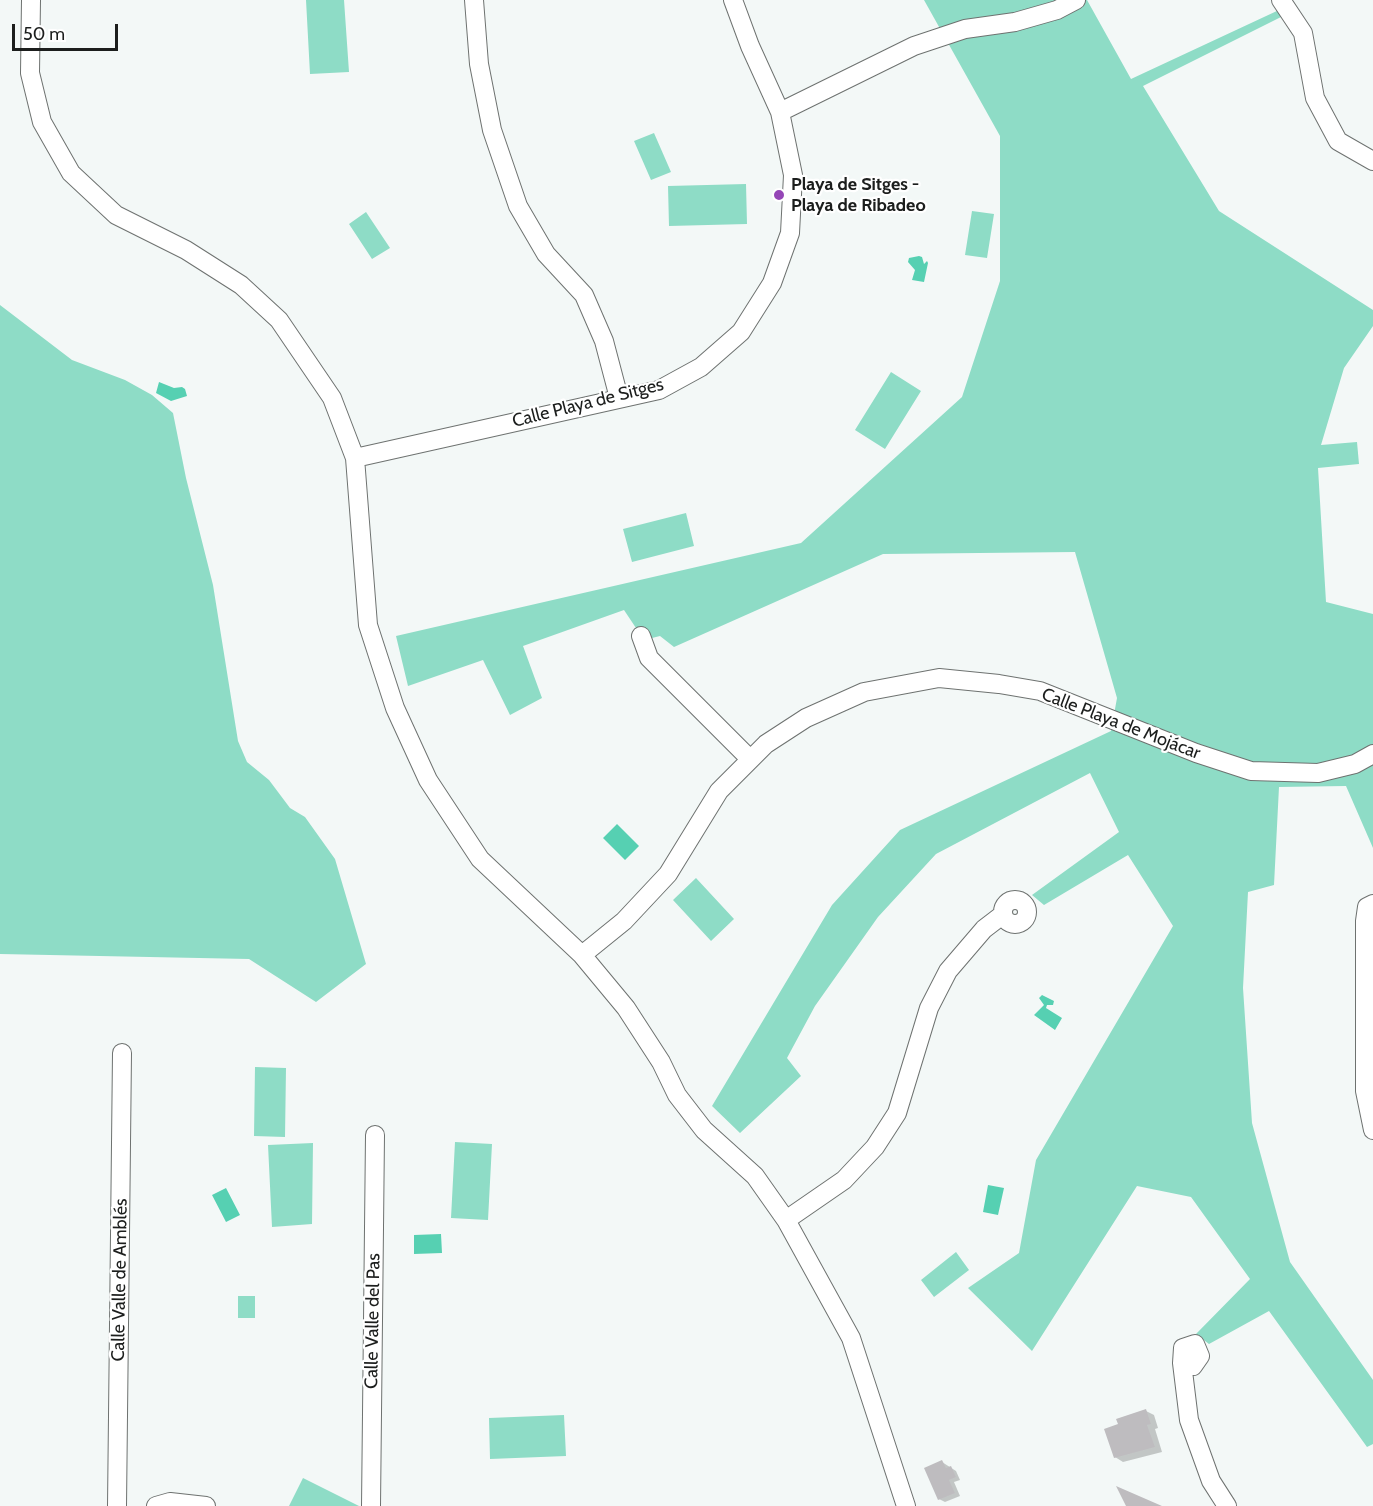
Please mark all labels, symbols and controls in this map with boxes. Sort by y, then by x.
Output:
scale bar [15,12,122,50]
text: 50 m [23,23,65,45]
place label: Playa de Sitges - Playa de Ribadeo [791,174,926,216]
marker: Playa de Sitges - Playa de Ribadeo [772,188,786,202]
street label: Calle Playa de Sitges [510,374,666,432]
street label: Calle Playa de Mojácar [1039,684,1203,764]
street label: Calle Valle de Amblés [108,1198,132,1362]
street label: Calle Valle del Pas [361,1253,385,1389]

